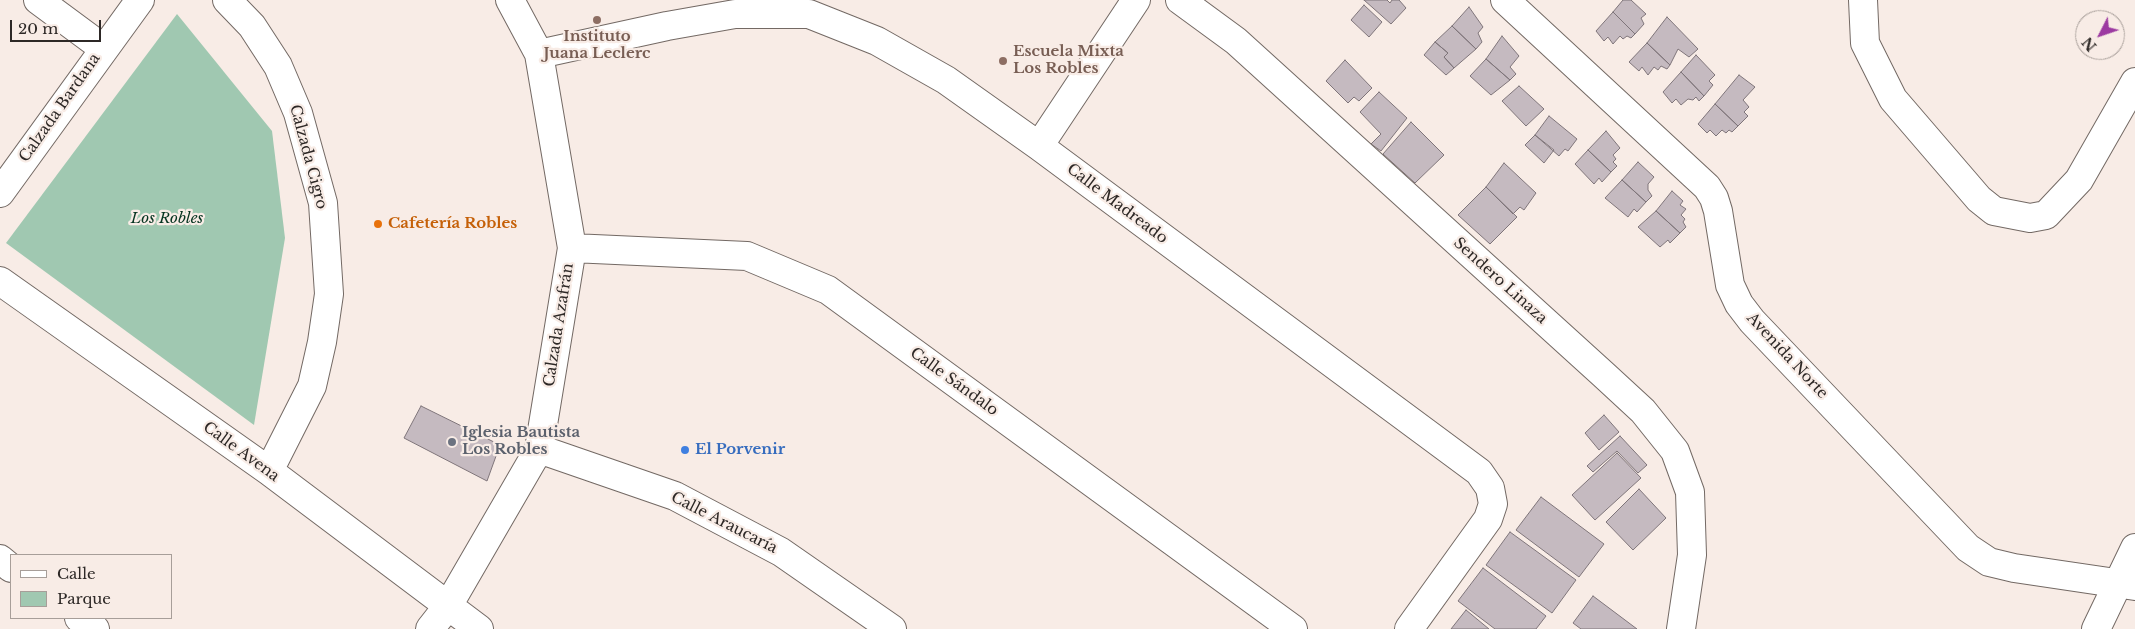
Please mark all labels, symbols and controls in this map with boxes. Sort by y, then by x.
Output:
scale bar [12,10,104,42]
north arrow [2075,10,2125,60]
marker: Instituto Juana Leclerc [591,14,603,26]
text: 20 m [18,19,58,38]
place label: Instituto Juana Leclerc [543,28,651,63]
text: N [2078,33,2101,55]
place label: Escuela Mixta Los Robles [1013,43,1124,78]
street label: Calzada Bardana [16,50,104,166]
marker: Escuela Mixta Los Robles [997,55,1009,67]
street label: Calzada Cigro [285,103,331,211]
street label: Calle Madreado [1063,160,1171,248]
park label: Los Robles [131,210,203,228]
place label: Cafetería Robles [388,215,517,233]
marker: Cafetería Robles [372,218,384,230]
street label: Sendero Linaza [1449,234,1551,328]
street label: Calzada Azafrán [540,262,578,388]
street label: Avenida Norte [1743,309,1831,403]
street label: Calle Sándalo [906,344,1002,420]
street label: Calle Avena [199,418,283,486]
place label: Iglesia Bautista Los Robles [462,424,580,459]
marker: Iglesia Bautista Los Robles [446,436,458,448]
place label: El Porvenir [695,441,785,459]
marker: El Porvenir [679,444,691,456]
street label: Calle Araucaría [668,488,780,558]
legend [10,554,172,619]
text: Calle [57,564,96,583]
text: Parque [57,589,111,608]

